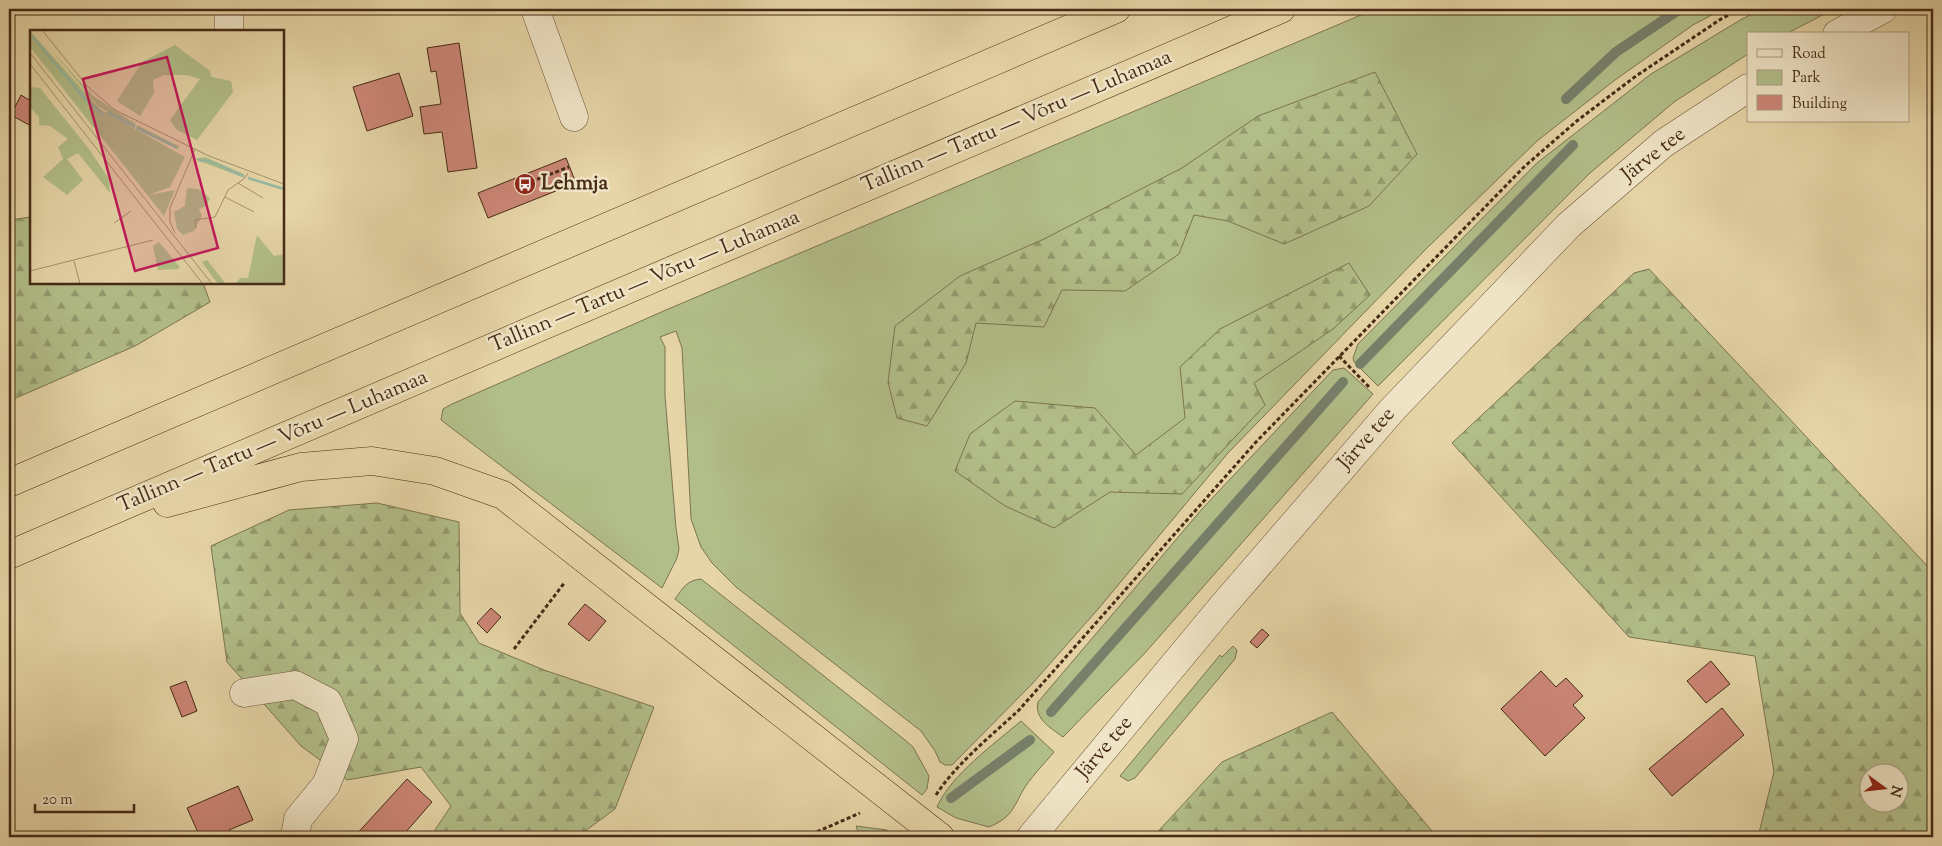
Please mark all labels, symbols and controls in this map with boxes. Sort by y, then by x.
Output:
inset map [30,30,284,284]
legend [1747,32,1910,122]
street label: Tallinn — Tartu — Võru — Luhamaa [857,43,1177,201]
text: Road [1792,44,1826,65]
text: Park [1792,68,1821,89]
text: Building [1792,94,1847,115]
street label: Järve tee [1615,120,1693,190]
place label: Lehmja [541,169,609,199]
bus stop icon: Lehmja [513,172,537,196]
street label: Tallinn — Tartu — Võru — Luhamaa [485,203,805,361]
street label: Tallinn — Tartu — Võru — Luhamaa [113,363,433,521]
street label: Järve tee [1331,401,1403,478]
street label: Järve tee [1069,710,1141,787]
north arrow [1860,764,1910,814]
scale bar [35,781,134,813]
text: N [1884,783,1906,799]
text: 20 m [42,790,73,811]

